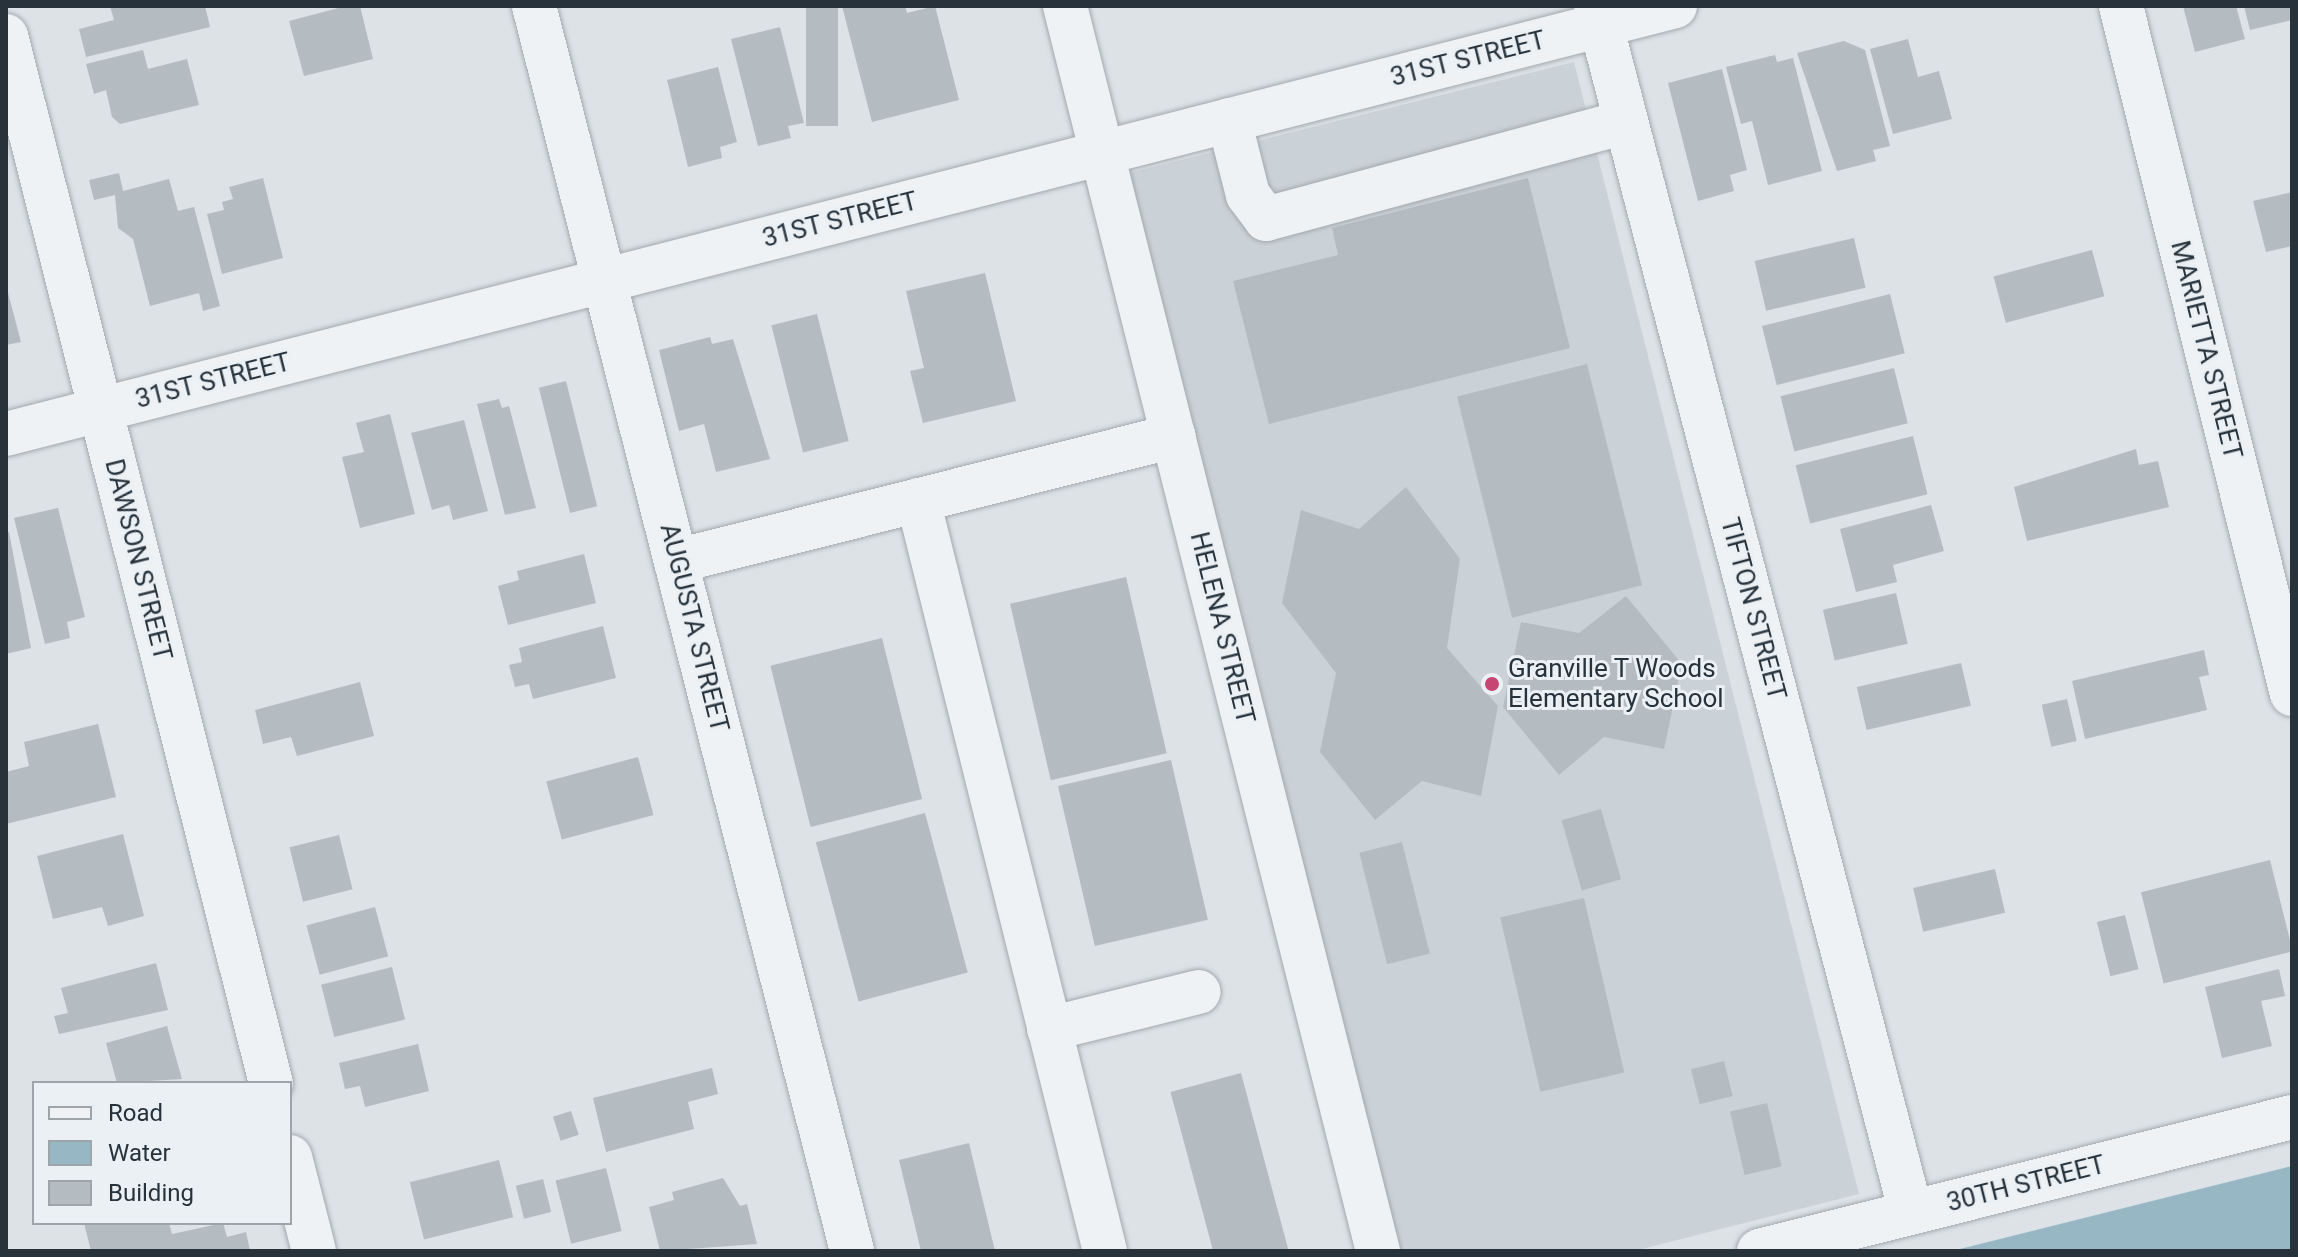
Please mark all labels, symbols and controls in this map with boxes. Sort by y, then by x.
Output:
street label: 31ST STREET [1387,25,1549,93]
street label: 31ST STREET [759,186,921,254]
street label: MARIETTA STREET [2164,238,2248,462]
street label: 31ST STREET [132,347,294,415]
street label: DAWSON STREET [98,456,178,664]
street label: TIFTON STREET [1714,514,1792,704]
street label: AUGUSTA STREET [653,520,735,736]
street label: HELENA STREET [1183,529,1261,727]
place label: Granville T Woods Elementary School [1508,653,1724,714]
marker: Granville T Woods Elementary School [1483,675,1501,693]
legend [32,1081,292,1225]
text: Road [108,1099,163,1127]
text: Water [108,1139,171,1167]
street label: 30TH STREET [1944,1149,2108,1219]
text: Building [108,1179,194,1207]

